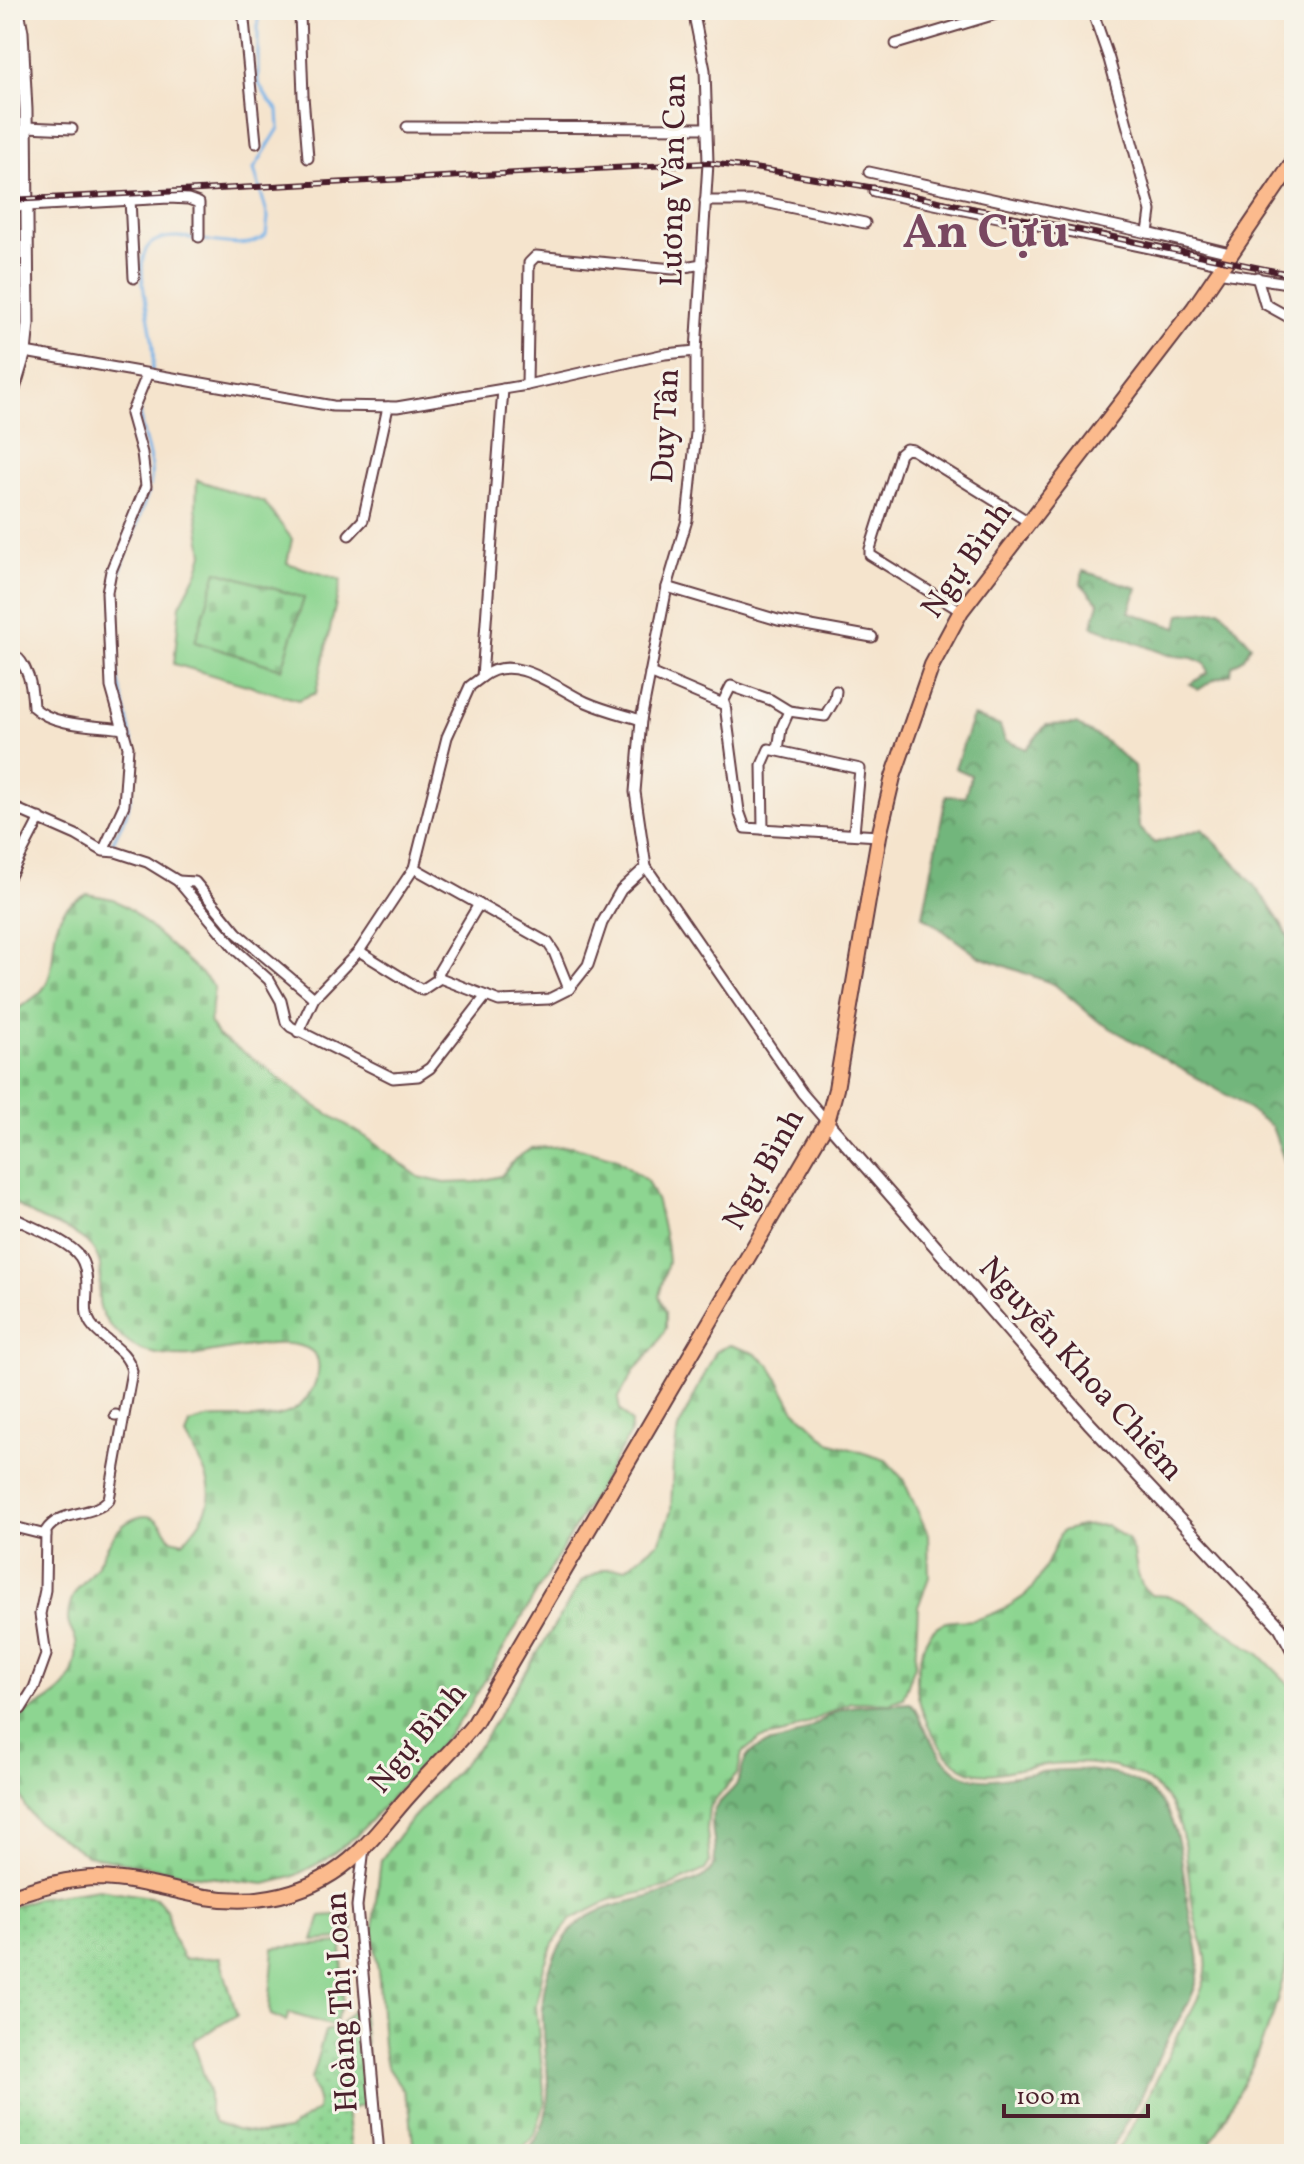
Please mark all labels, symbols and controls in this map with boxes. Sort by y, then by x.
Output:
street label: Lương Văn Can [651,73,699,287]
district label: An Cựu [902,201,1070,268]
street label: Duy Tân [642,367,692,485]
street label: Ngự Bình [912,494,1024,628]
street label: Ngự Bình [714,1101,816,1239]
street label: Nguyễn Khoa Chiêm [967,1248,1193,1492]
street label: Ngự Bình [359,1674,479,1804]
street label: Hoàng Thị Loan [315,1890,371,2114]
scale bar [1004,2068,1148,2118]
text: 100 m [1016,2081,1081,2115]

